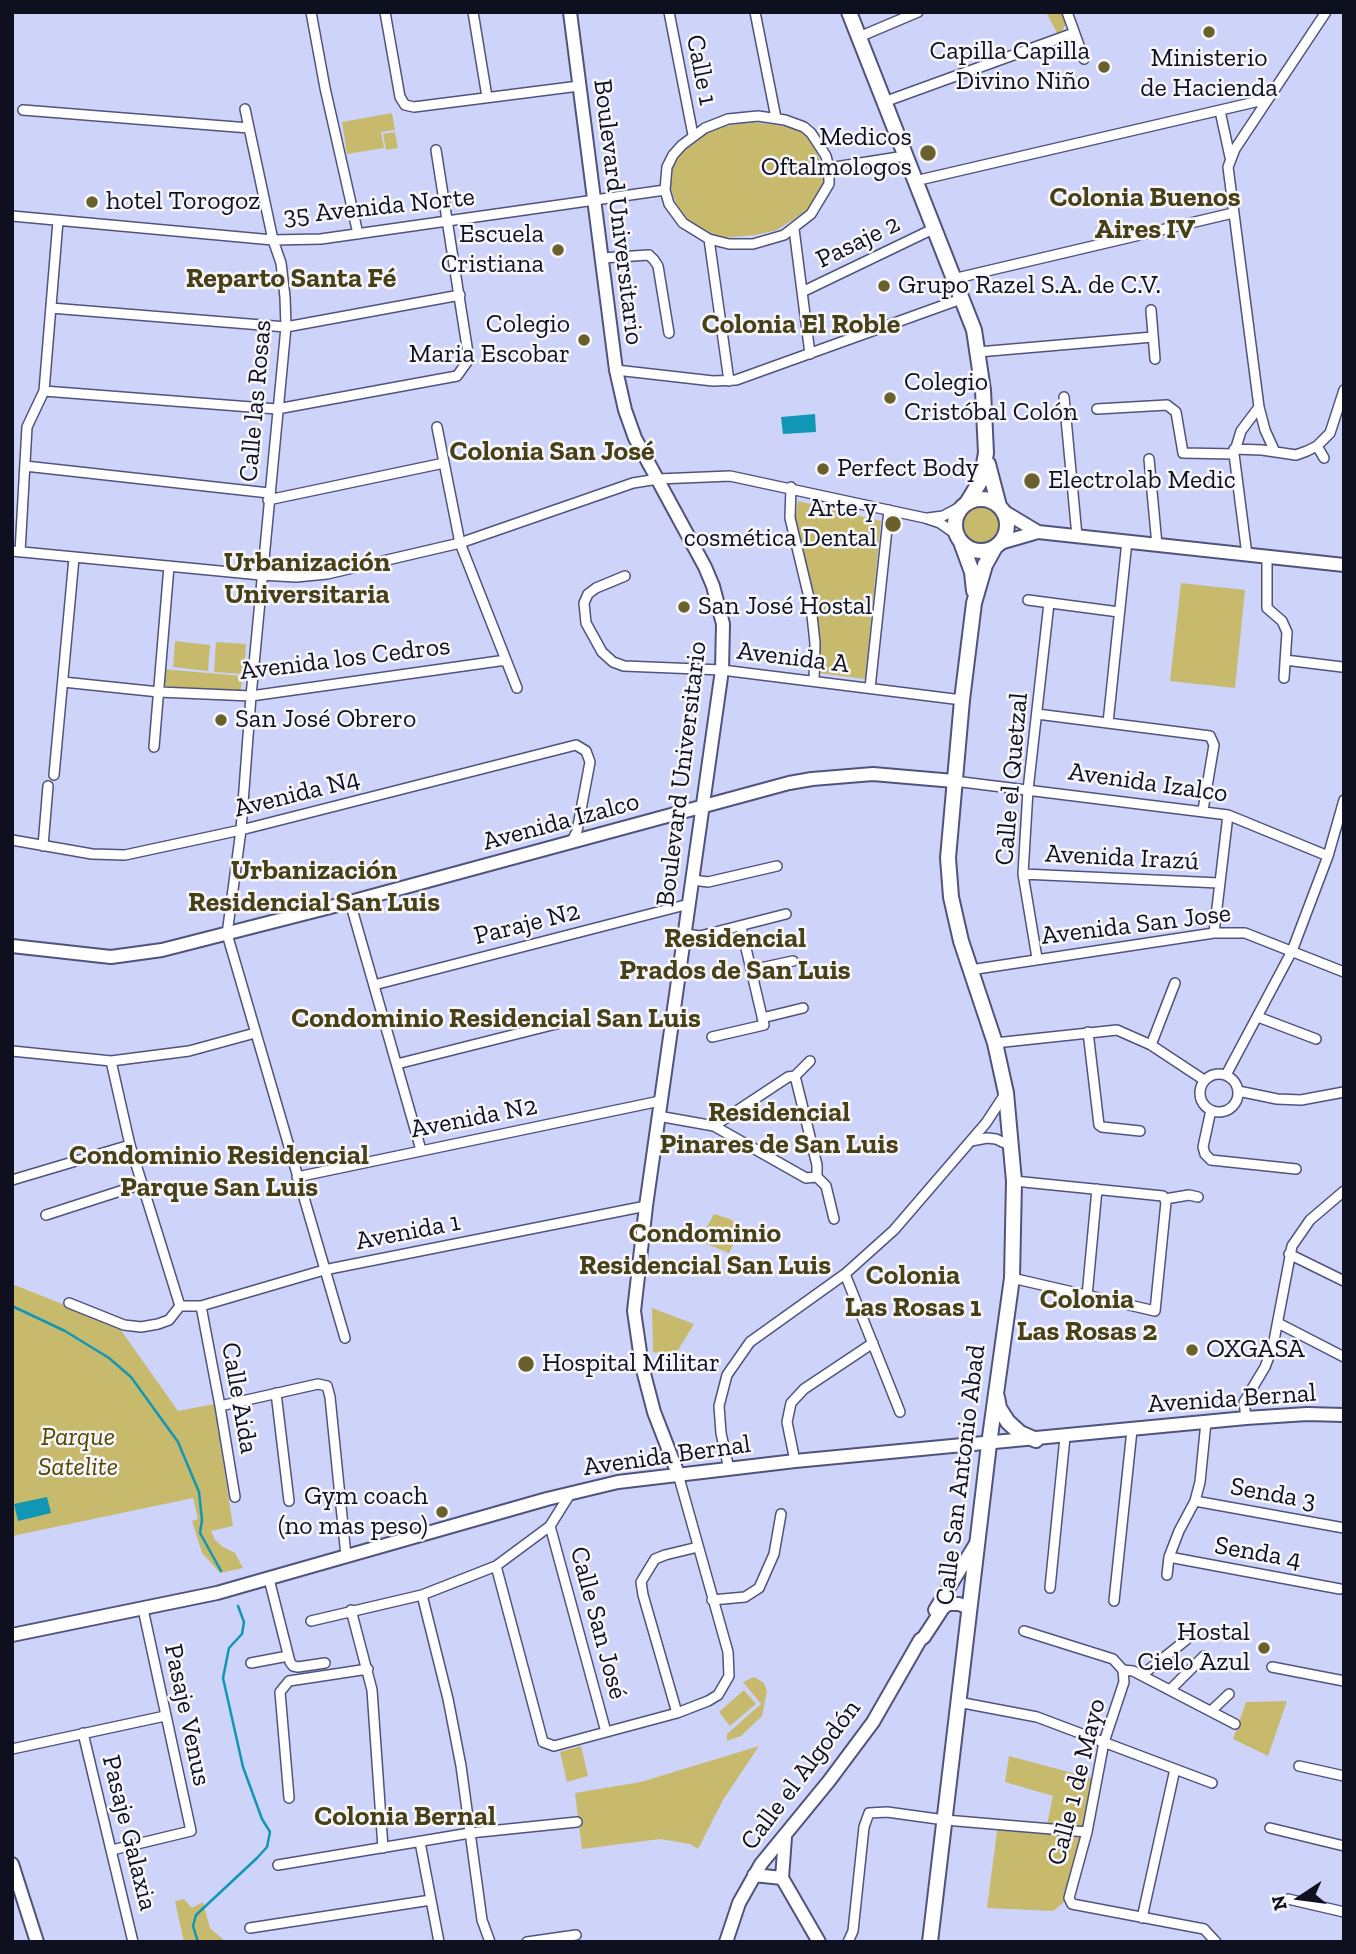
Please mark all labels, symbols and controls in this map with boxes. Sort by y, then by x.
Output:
marker: Ministerio de Hacienda [1201,24,1217,40]
street label: Calle 1 [679,32,723,108]
place label: Capilla Capilla Divino Niño [929,36,1090,98]
place label: Ministerio de Hacienda [1140,43,1278,104]
marker: Capilla Capilla Divino Niño [1096,59,1112,75]
street label: Boulevard Universitario [586,77,650,347]
place label: Medicos Oftalmologos [761,122,912,184]
marker: Medicos Oftalmologos [918,143,938,163]
street label: 35 Avenida Norte [282,181,476,233]
district label: Colonia Buenos Aires IV [1049,181,1241,247]
place label: hotel Torogoz [106,186,260,218]
marker: hotel Torogoz [84,194,100,210]
street label: Pasaje 2 [811,208,905,276]
place label: Escuela Cristiana [441,219,544,280]
marker: Escuela Cristiana [550,242,566,258]
district label: Reparto Santa Fé [186,262,396,296]
place label: Grupo Razel S.A. de C.V. [898,270,1161,302]
marker: Grupo Razel S.A. de C.V. [876,278,892,294]
district label: Colonia El Roble [702,308,900,342]
place label: Colegio Maria Escobar [409,309,570,370]
street label: Calle las Rosas [233,319,279,483]
marker: Colegio Maria Escobar [576,332,592,348]
place label: Colegio Cristóbal Colón [904,367,1078,428]
marker: Colegio Cristóbal Colón [882,390,898,406]
district label: Colonia San José [449,435,655,469]
place label: Perfect Body [837,453,979,485]
marker: Perfect Body [815,461,831,477]
place label: Electrolab Medic [1048,465,1236,497]
marker: Electrolab Medic [1022,471,1042,491]
place label: Arte y cosmética Dental [684,493,877,554]
marker: Arte y cosmética Dental [883,514,903,534]
district label: Urbanización Universitaria [224,546,390,612]
place label: San José Hostal [698,591,872,623]
marker: San José Hostal [676,599,692,615]
street label: Avenida los Cedros [238,631,452,687]
street label: Avenida A [735,636,851,680]
street label: Boulevard Universitario [650,639,714,909]
street label: Calle el Quetzal [989,691,1035,867]
place label: San José Obrero [235,704,416,736]
marker: San José Obrero [213,712,229,728]
street label: Avenida Izalco [1066,756,1230,810]
street label: Avenida N4 [231,763,363,825]
street label: Avenida Izalco [479,786,643,858]
street label: Avenida Irazú [1044,838,1200,878]
district label: Urbanización Residencial San Luis [188,854,440,920]
street label: Paraje N2 [471,896,583,952]
street label: Avenida San Jose [1039,898,1233,952]
district label: Residencial Prados de San Luis [619,922,851,988]
district label: Condominio Residencial San Luis [291,1002,701,1036]
street label: Avenida N2 [408,1090,540,1146]
district label: Residencial Pinares de San Luis [659,1096,899,1162]
district label: Condominio Residencial Parque San Luis [69,1139,369,1205]
street label: Avenida 1 [353,1207,463,1257]
district label: Condominio Residencial San Luis [579,1217,831,1283]
district label: Colonia Las Rosas 1 [845,1259,981,1325]
district label: Colonia Las Rosas 2 [1017,1283,1157,1349]
place label: OXGASA [1206,1334,1305,1366]
street label: Calle Aida [214,1340,264,1456]
marker: OXGASA [1184,1342,1200,1358]
street label: Calle San Antonio Abad [930,1343,992,1607]
place label: Hospital Militar [542,1348,720,1380]
marker: Hospital Militar [516,1354,536,1374]
street label: Avenida Bernal [1147,1378,1317,1420]
park label: Parque Satelite [38,1422,118,1484]
street label: Avenida Bernal [581,1429,753,1483]
street label: Senda 3 [1228,1471,1318,1517]
place label: Gym coach (no mas peso) [278,1481,428,1542]
marker: Gym coach (no mas peso) [434,1504,450,1520]
street label: Senda 4 [1212,1530,1304,1576]
street label: Calle San José [563,1543,633,1703]
place label: Hostal Cielo Azul [1137,1617,1250,1678]
marker: Hostal Cielo Azul [1256,1640,1272,1656]
street label: Pasaje Venus [157,1641,217,1789]
street label: Calle el Algodón [734,1694,868,1856]
street label: Calle 1 de Mayo [1041,1695,1113,1869]
street label: Pasaje Galaxia [95,1752,163,1914]
district label: Colonia Bernal [314,1800,496,1834]
north arrow [1265,1863,1335,1933]
text: N [1266,1893,1292,1912]

